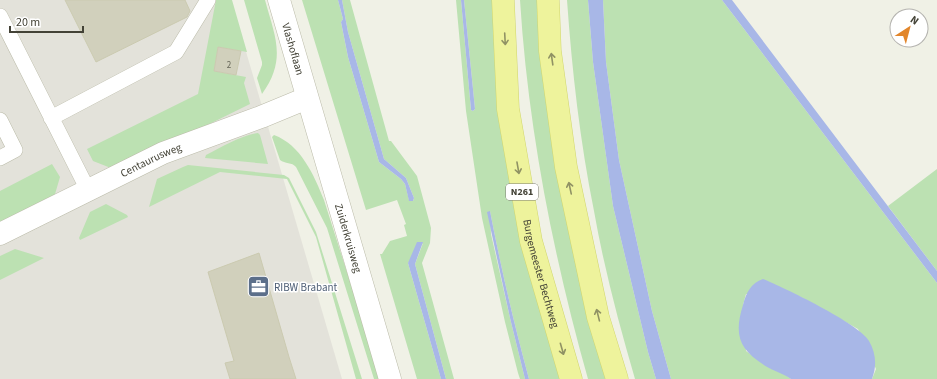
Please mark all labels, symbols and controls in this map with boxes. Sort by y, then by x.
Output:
scale bar [10,8,83,34]
north arrow [889,8,929,48]
text: N [907,12,922,29]
text: 20 m [16,14,40,31]
street label: Vlashoflaan [279,21,308,77]
one-way arrow [501,32,508,45]
one-way arrow [548,53,555,66]
house number: 2 [227,59,232,72]
street label: Centaurusweg [118,139,184,181]
one-way arrow [514,161,522,174]
one-way arrow [566,182,574,195]
road number: N261 [506,184,538,200]
street label: Zuiderkruisweg [332,202,366,275]
street label: Burgemeester Bechtweg [520,218,563,330]
office icon: RIBW Brabant [245,274,271,300]
place label: RIBW Brabant [274,280,337,295]
one-way arrow [594,309,601,322]
one-way arrow [559,342,566,355]

